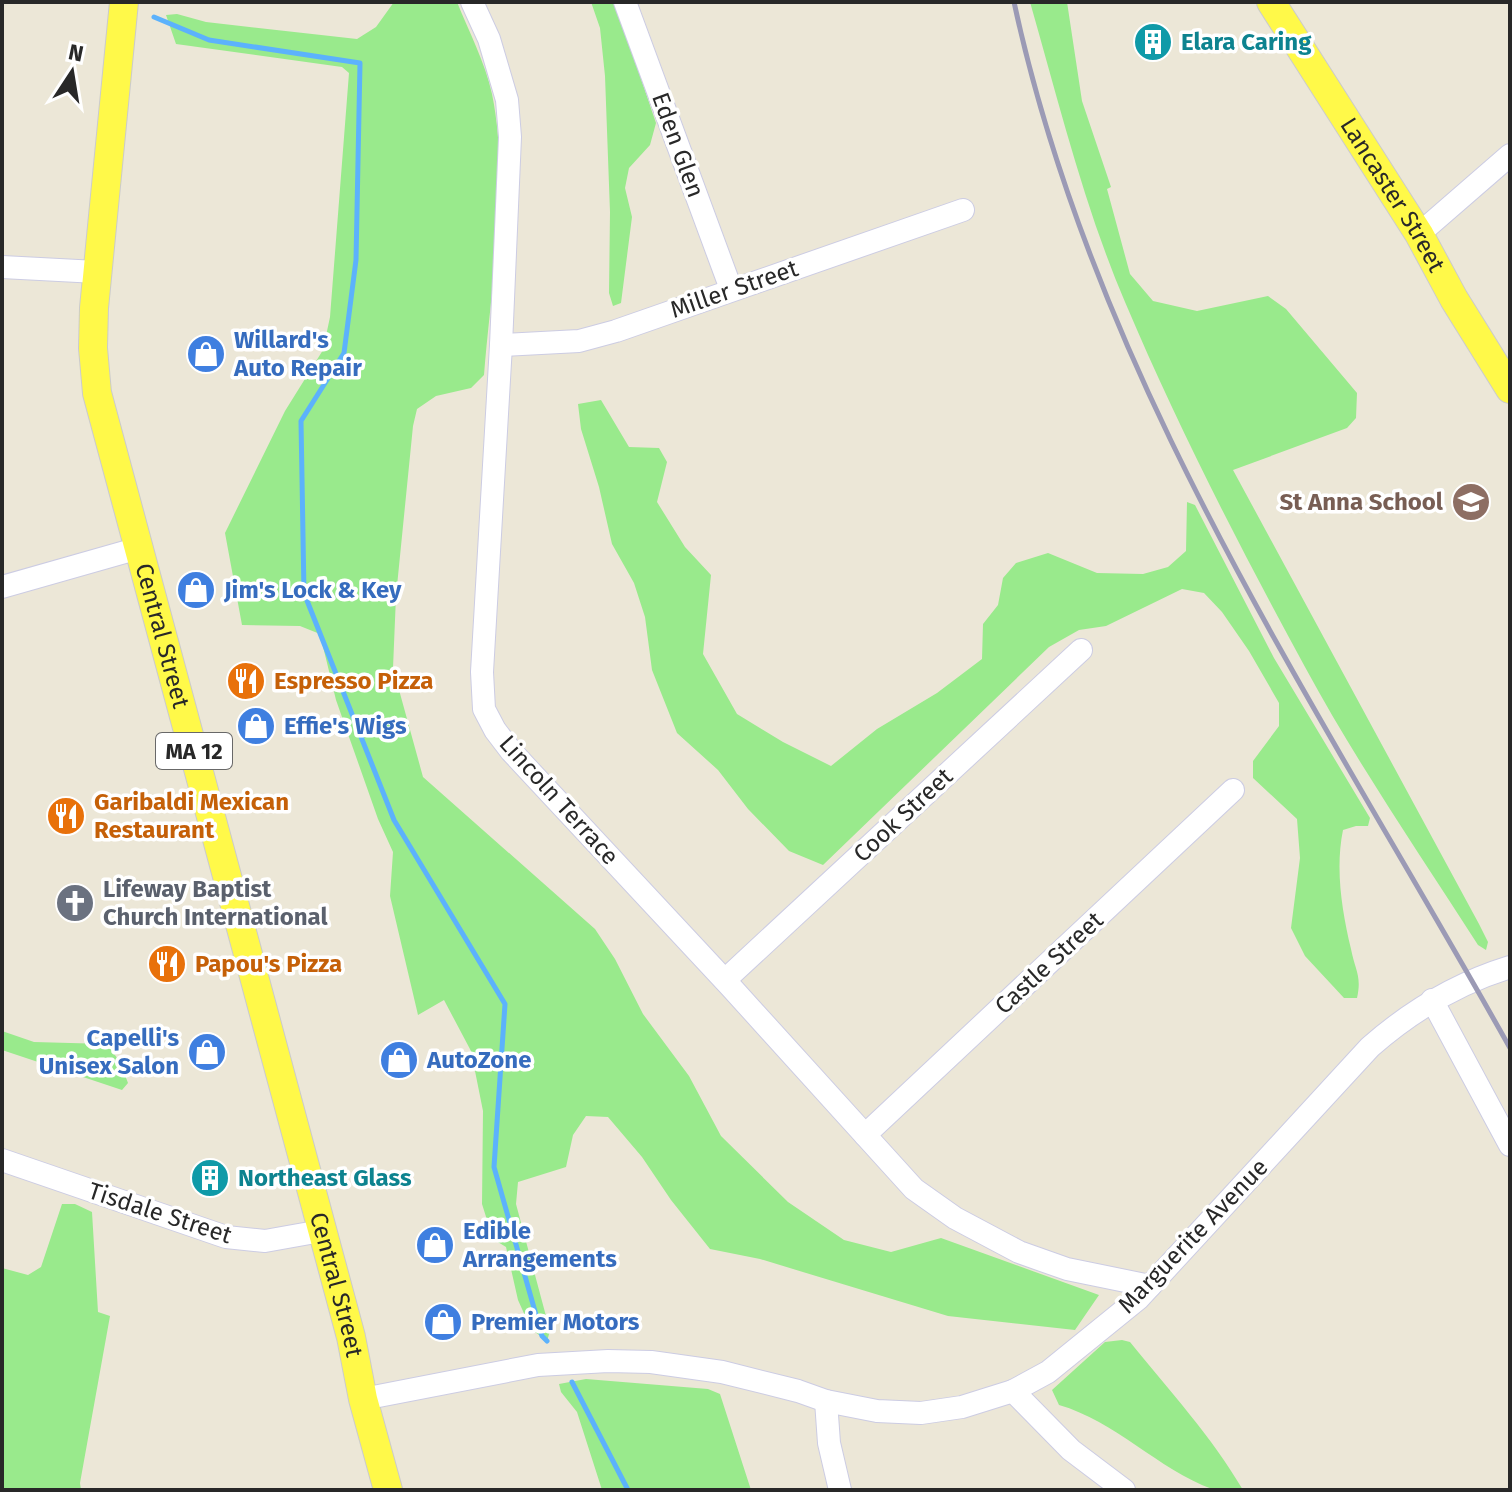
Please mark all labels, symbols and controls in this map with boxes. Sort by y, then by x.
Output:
building icon: Elara Caring [1132,21,1174,63]
place label: Elara Caring [1181,28,1312,56]
north arrow [32,32,112,112]
text: N [66,38,86,68]
street label: Eden Glen [646,89,710,201]
street label: Lancaster Street [1334,112,1451,277]
street label: Miller Street [666,254,802,324]
place label: Willard's Auto Repair [233,326,362,382]
shop icon: Willard's Auto Repair [185,333,227,375]
school or university icon: St Anna School [1450,481,1492,523]
place label: St Anna School [1279,488,1444,516]
street label: Central Street [129,560,195,711]
shop icon: Jim's Lock & Key [175,569,217,611]
place label: Jim's Lock & Key [223,576,402,604]
restaurant icon: Espresso Pizza [225,660,267,702]
place label: Espresso Pizza [274,667,433,695]
shop icon: Effie's Wigs [235,705,277,747]
place label: Effie's Wigs [284,712,407,740]
street label: Lincoln Terrace [494,730,624,870]
road number: MA 12 [156,733,232,769]
street label: Cook Street [848,762,958,868]
place label: Garibaldi Mexican Restaurant [94,788,289,844]
restaurant icon: Garibaldi Mexican Restaurant [45,795,87,837]
place label: Lifeway Baptist Church International [103,875,328,931]
church icon: Lifeway Baptist Church International [54,882,96,924]
street label: Castle Street [989,906,1109,1020]
restaurant icon: Papou's Pizza [146,943,188,985]
place label: Papou's Pizza [195,950,342,978]
place label: Capelli's Unisex Salon [39,1024,179,1080]
shop icon: Capelli's Unisex Salon [186,1031,228,1073]
shop icon: AutoZone [378,1039,420,1081]
place label: AutoZone [426,1046,531,1074]
street label: Marguerite Avenue [1112,1153,1274,1319]
building icon: Northeast Glass [189,1157,231,1199]
place label: Northeast Glass [238,1164,412,1192]
street label: Tisdale Street [85,1177,236,1249]
street label: Central Street [304,1209,369,1360]
place label: Edible Arrangements [462,1217,617,1273]
shop icon: Edible Arrangements [414,1224,456,1266]
shop icon: Premier Motors [422,1301,464,1343]
place label: Premier Motors [471,1308,640,1336]

